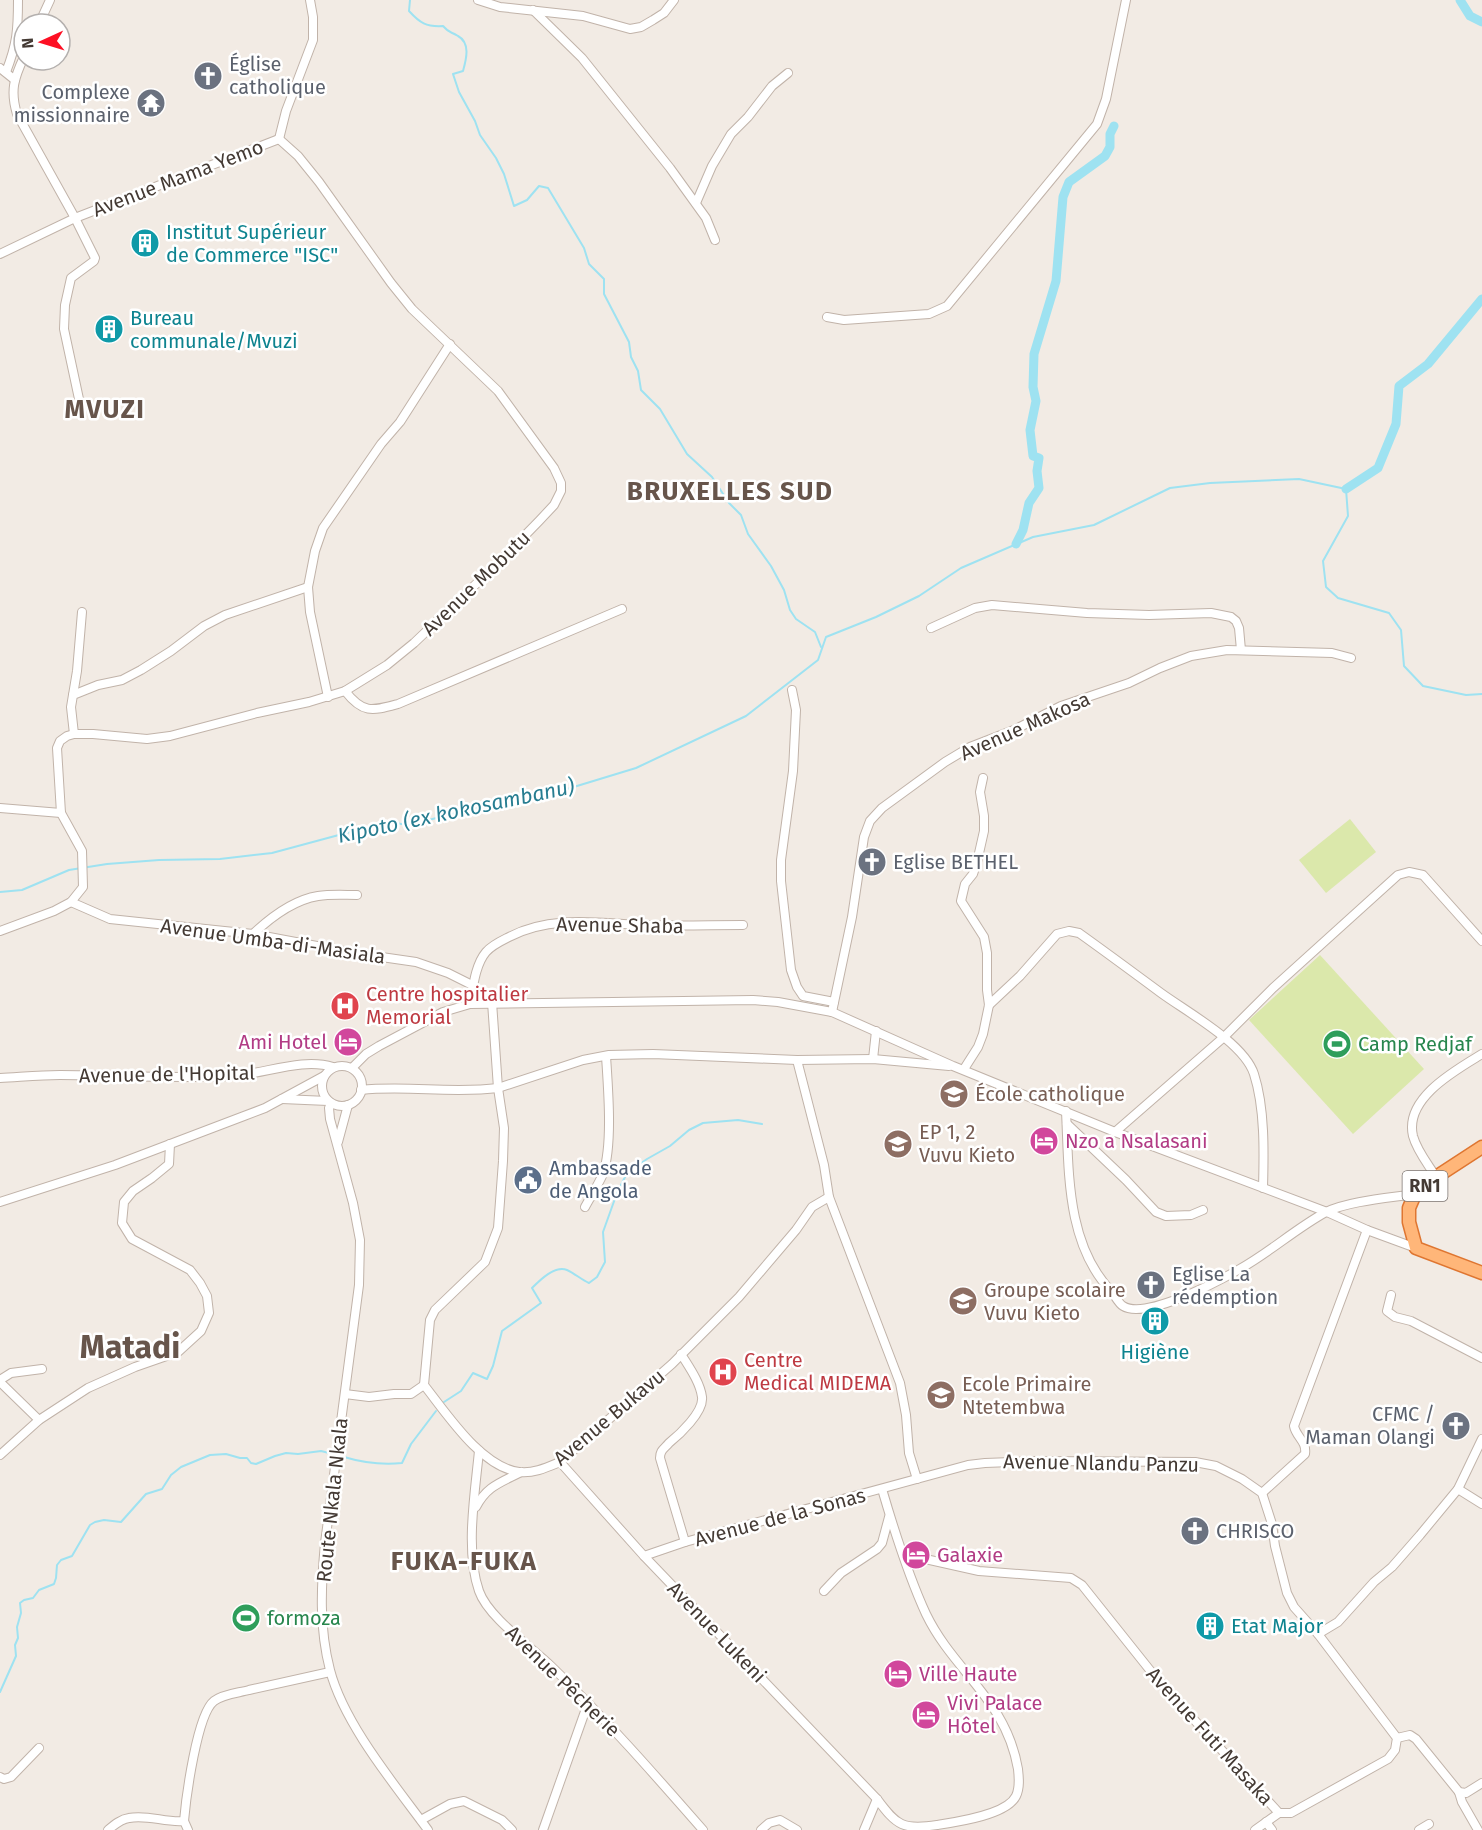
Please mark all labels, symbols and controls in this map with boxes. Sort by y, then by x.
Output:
north arrow [12,12,72,72]
text: N [18,37,37,49]
place label: Église catholique [229,52,326,99]
church icon: Église catholique [192,60,224,92]
place label: Complexe missionnaire [13,80,130,127]
temple icon: Complexe missionnaire [135,87,167,119]
street label: Avenue Mama Yemo [89,134,267,222]
place label: Institut Supérieur de Commerce "ISC" [166,220,338,267]
building icon: Institut Supérieur de Commerce "ISC" [129,227,161,259]
place label: Bureau communale/Mvuzi [130,306,298,353]
building icon: Bureau communale/Mvuzi [93,313,125,345]
district label: MVUZI [65,394,145,425]
district label: BRUXELLES SUD [627,476,833,507]
street label: Avenue Mobutu [417,525,535,641]
street label: Avenue Makosa [956,687,1094,765]
water label: Kipoto (ex kokosambanu) [335,773,577,849]
church icon: Eglise BETHEL [856,846,888,878]
place label: Eglise BETHEL [893,850,1018,874]
street label: Avenue Shaba [556,912,684,938]
street label: Avenue Umba-di-Masiala [159,913,387,969]
place label: Centre hospitalier Memorial [366,982,528,1029]
hospital icon: Centre hospitalier Memorial [329,990,361,1022]
hotel icon: Ami Hotel [332,1026,364,1058]
sports icon: Camp Redjaf [1321,1028,1353,1060]
place label: Ami Hotel [239,1030,327,1054]
place label: Camp Redjaf [1358,1032,1473,1056]
street label: Avenue de l'Hopital [79,1060,255,1088]
school or university icon: École catholique [938,1078,970,1110]
place label: École catholique [975,1082,1125,1106]
place label: EP 1, 2 Vuvu Kieto [919,1120,1015,1167]
hotel icon: Nzo a Nsalasani [1028,1125,1060,1157]
school or university icon: EP 1, 2 Vuvu Kieto [882,1128,914,1160]
place label: Nzo a Nsalasani [1065,1129,1208,1153]
place label: Ambassade de Angola [549,1156,652,1203]
public building icon: Ambassade de Angola [512,1164,544,1196]
road number: RN1 [1402,1171,1448,1201]
place label: Eglise La rédemption [1172,1262,1278,1309]
church icon: Eglise La rédemption [1135,1269,1167,1301]
place label: Groupe scolaire Vuvu Kieto [984,1278,1126,1325]
school or university icon: Groupe scolaire Vuvu Kieto [947,1285,979,1317]
building icon: Higiène [1139,1305,1171,1337]
district label: Matadi [80,1328,180,1366]
place label: Higiène [1121,1340,1189,1364]
place label: Centre Medical MIDEMA [744,1348,892,1395]
hospital icon: Centre Medical MIDEMA [707,1356,739,1388]
street label: Avenue Bukavu [549,1364,669,1470]
place label: Ecole Primaire Ntetembwa [962,1372,1091,1419]
school or university icon: Ecole Primaire Ntetembwa [925,1379,957,1411]
place label: CFMC / Maman Olangi [1305,1402,1435,1449]
church icon: CFMC / Maman Olangi [1440,1410,1472,1442]
street label: Route Nkala Nkala [311,1417,353,1583]
street label: Avenue Nlandu Panzu [1003,1449,1199,1477]
street label: Avenue de la Sonas [692,1483,868,1551]
church icon: CHRISCO [1179,1515,1211,1547]
place label: CHRISCO [1216,1519,1294,1543]
hotel icon: Galaxie [900,1539,932,1571]
place label: Galaxie [937,1543,1003,1567]
district label: FUKA-FUKA [391,1546,537,1577]
street label: Avenue Lukeni [663,1576,771,1688]
sports icon: formoza [230,1602,262,1634]
place label: formoza [267,1606,341,1630]
building icon: Etat Major [1194,1610,1226,1642]
place label: Etat Major [1231,1614,1323,1638]
street label: Avenue Pêcherie [501,1620,625,1742]
hotel icon: Ville Haute [882,1658,914,1690]
place label: Ville Haute [919,1662,1018,1686]
street label: Avenue Futi Masaka [1142,1662,1278,1810]
place label: Vivi Palace Hôtel [947,1691,1042,1738]
hotel icon: Vivi Palace Hôtel [910,1699,942,1731]

